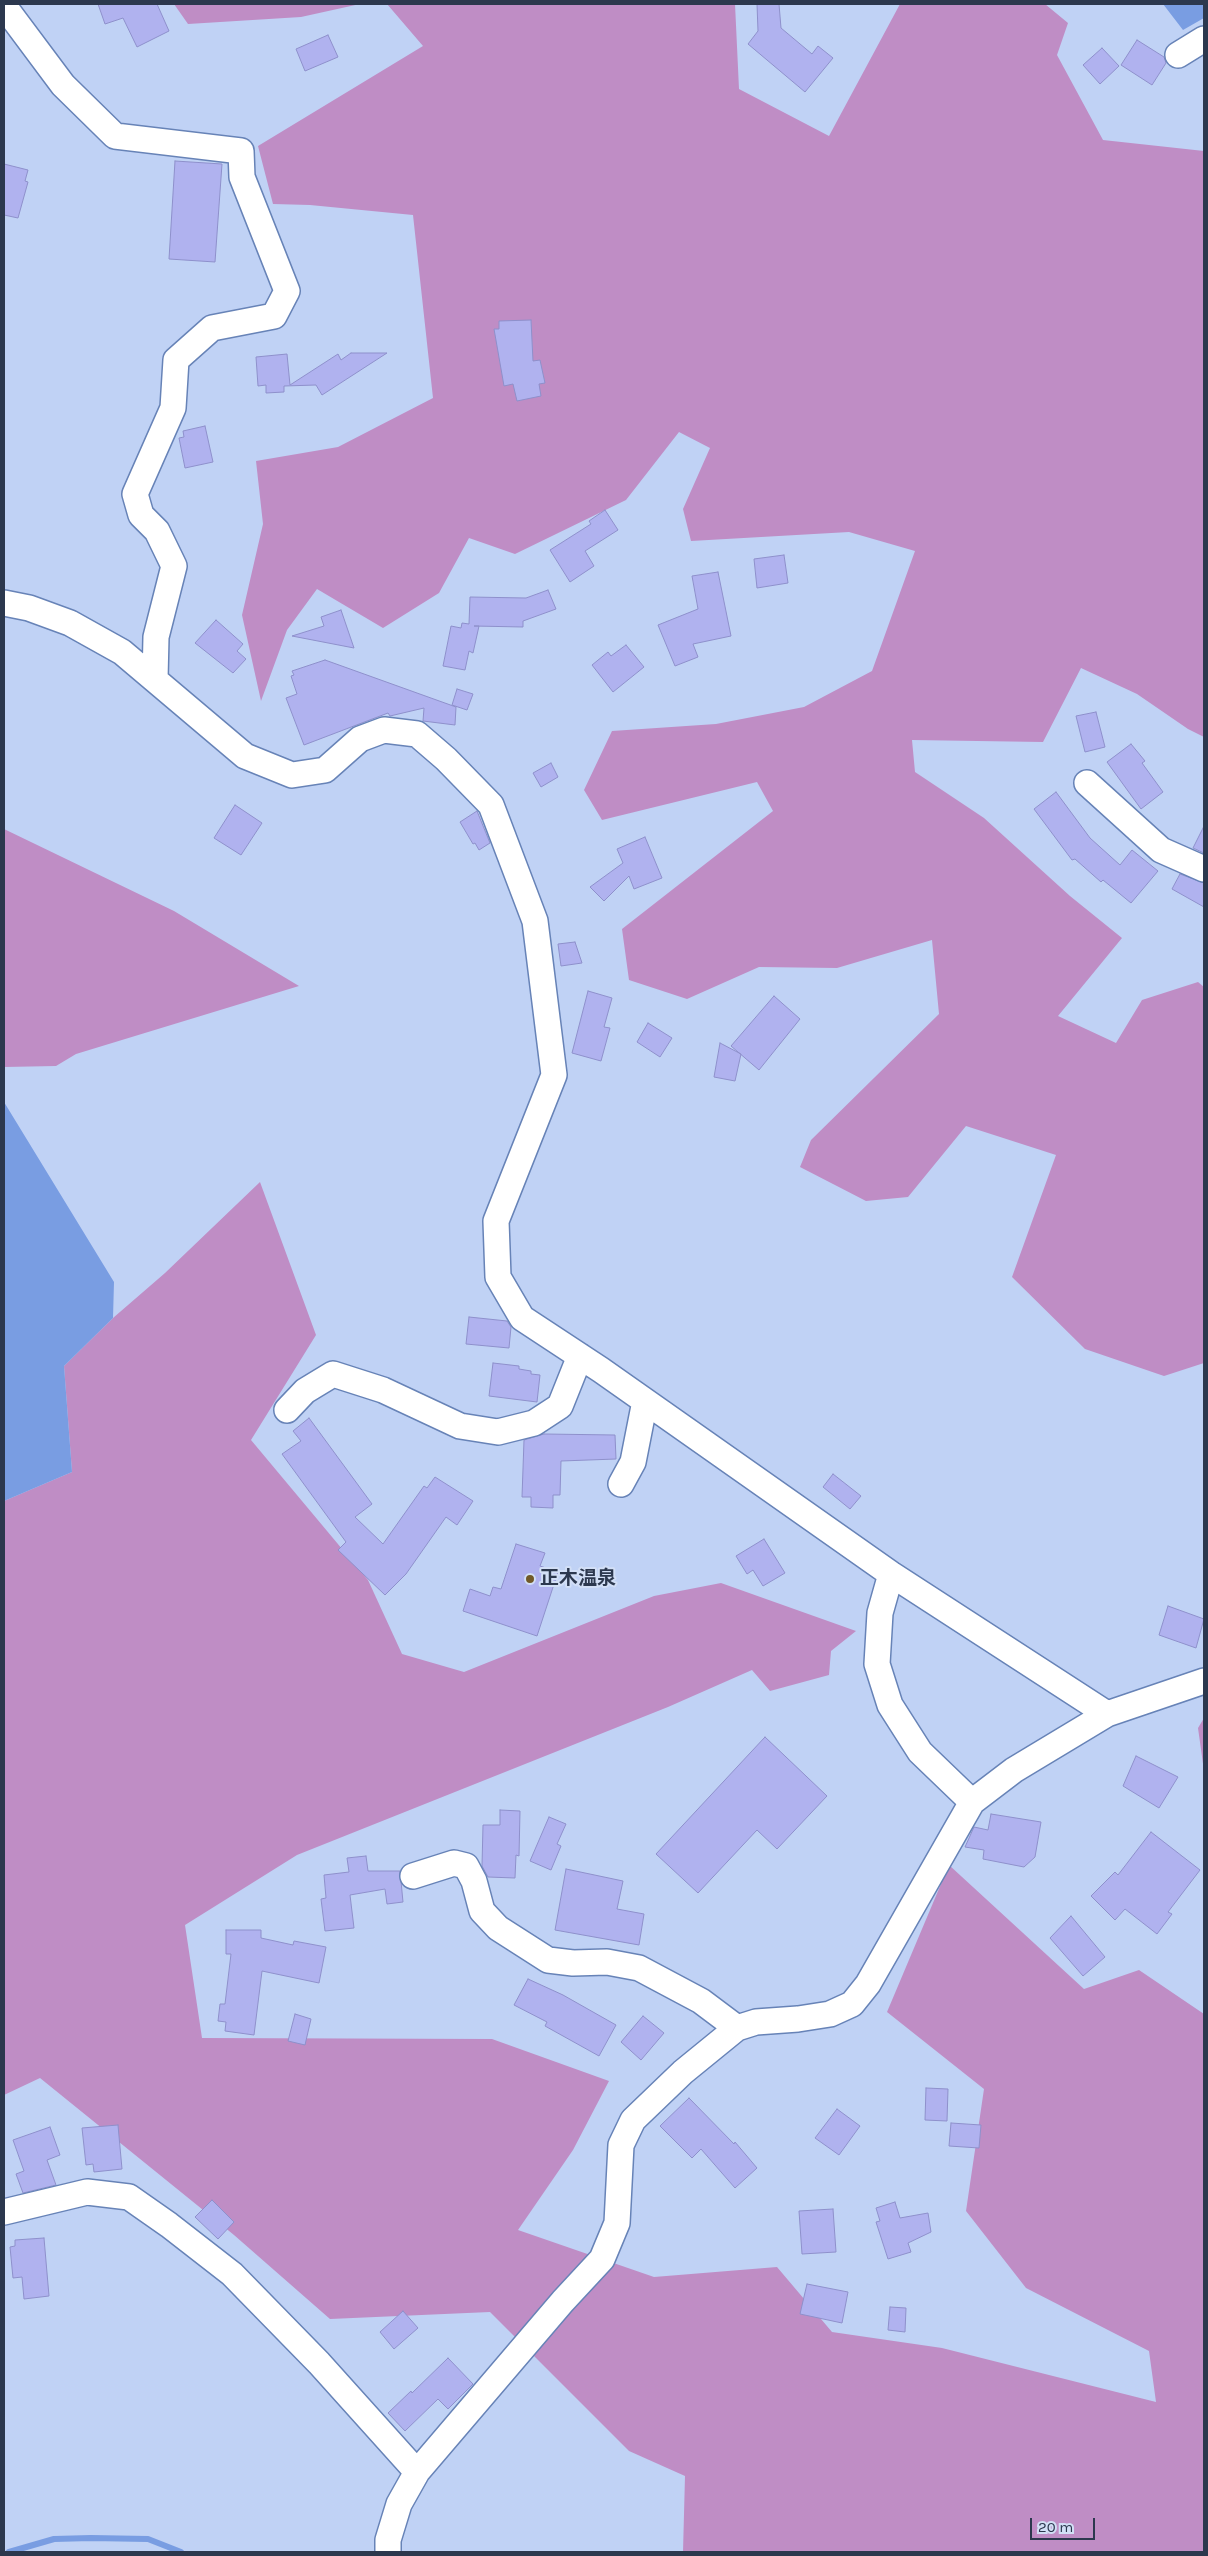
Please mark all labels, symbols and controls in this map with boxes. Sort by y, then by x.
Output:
place label: 正木温泉 [540,1568,616,1590]
marker: 正木温泉 [524,1573,536,1585]
scale bar [1033,2508,1098,2540]
text: 20 m [1038,2518,1073,2536]

